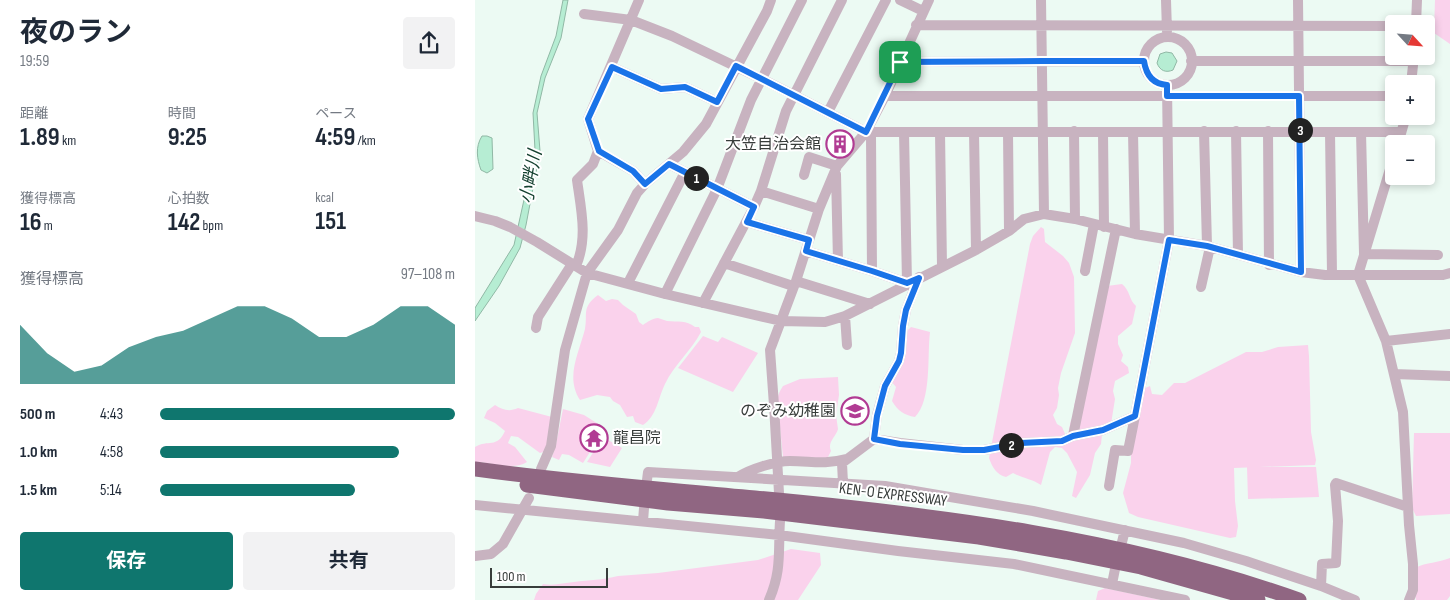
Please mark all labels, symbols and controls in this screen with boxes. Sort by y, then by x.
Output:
north arrow [1385,15,1435,65]
map controls [1385,15,1435,185]
text: 夜のラン [20,16,132,49]
button: share [403,17,455,69]
pin [879,41,921,83]
icon: arrive [886,48,914,76]
text: 19:59 [20,52,49,71]
button: + [1385,75,1435,125]
text: 距離 [20,105,48,122]
text: 時間 [168,105,196,122]
text: ペース [315,105,357,122]
pin: 3 [1287,118,1313,142]
text: 1.89 [20,122,60,153]
text: 9:25 [168,122,207,153]
text: 4:59 [315,122,355,153]
text: 3 [1297,122,1304,139]
building icon: 大笠自治会館 [825,129,855,159]
text: km [60,132,76,149]
text: /km [355,132,376,149]
place label: 大笠自治会館 [725,135,821,154]
button: − [1385,135,1435,185]
water label: 小畔川 [516,147,546,205]
pin: 1 [683,166,709,190]
text: 1 [694,170,699,187]
text: kcal [315,189,334,206]
text: 獲得標高 [20,190,76,207]
text: 心拍数 [168,190,210,207]
text: 151 [315,206,346,237]
text: 16 [20,207,42,238]
text: 142 [168,207,200,238]
text: m [42,217,53,234]
text: bpm [200,217,223,234]
text: 97–108 m [401,265,455,284]
text: 獲得標高 [20,270,84,289]
school or university icon: のぞみ幼稚園 [840,396,870,426]
place label: のぞみ幼稚園 [740,402,836,421]
text: 500 m [20,405,55,424]
text: 4:43 [100,405,123,424]
temple icon: 龍昌院 [579,423,609,453]
place label: 龍昌院 [613,429,661,448]
pin: 2 [999,432,1023,458]
text: 2 [1008,437,1015,454]
text: 1.0 km [20,443,57,462]
text: 4:58 [100,443,123,462]
street label: KEN-O EXPRESSWAY [838,479,948,511]
text: 1.5 km [20,481,57,500]
text: 5:14 [100,481,122,500]
button: 保存 [20,532,233,590]
button: 共有 [243,532,455,590]
scale bar [490,565,607,588]
text: 100 m [497,568,526,585]

